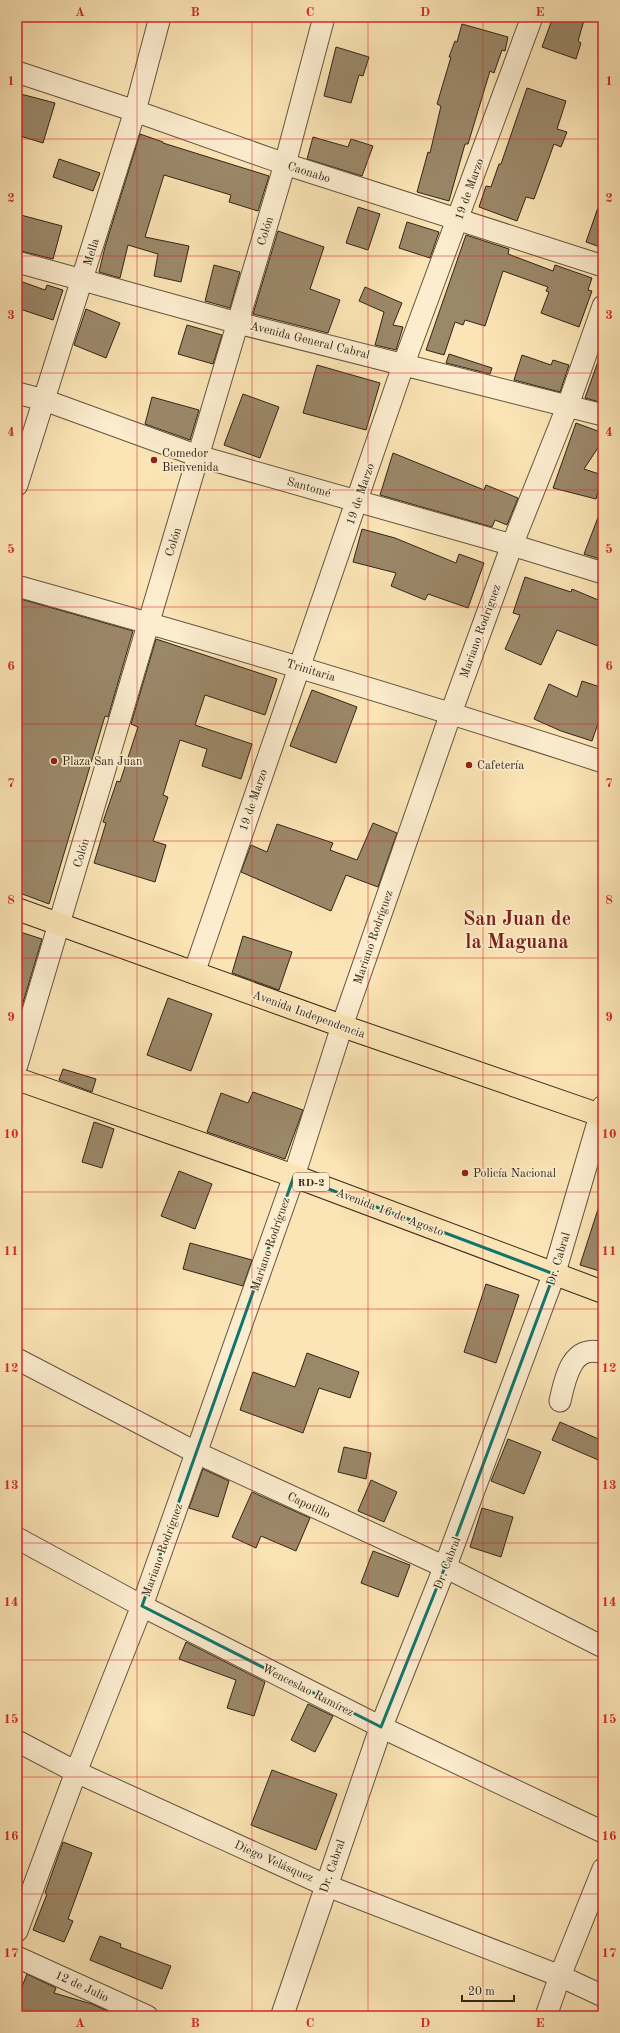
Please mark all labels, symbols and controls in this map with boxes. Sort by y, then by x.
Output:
text: A [75,6,85,19]
text: B [190,6,200,19]
text: C [306,6,314,19]
text: D [420,6,430,19]
text: E [536,6,545,19]
text: 1 [7,75,15,88]
text: 1 [605,75,613,88]
street label: 19 de Marzo [453,157,487,222]
street label: Caonabo [286,160,332,186]
text: 2 [7,192,15,205]
text: 2 [605,192,613,205]
street label: Colón [256,215,276,247]
street label: Mella [82,237,102,267]
text: 3 [7,309,15,322]
text: 3 [605,309,613,322]
street label: Avenida General Cabral [249,320,371,362]
text: 4 [7,426,15,439]
text: 4 [605,426,613,439]
place label: Comedor Bienvenida [162,448,219,474]
marker: Comedor Bienvenida [149,455,159,465]
street label: 19 de Marzo [345,462,377,527]
street label: Santomé [285,476,332,500]
street label: Colón [164,526,184,558]
text: 5 [7,543,15,556]
text: 5 [605,543,613,556]
street label: Mariano Rodríguez [458,583,503,680]
street label: Trinitaria [285,658,337,684]
text: 6 [7,660,15,673]
text: 6 [605,660,613,673]
marker: Plaza San Juan [49,756,59,766]
place label: Plaza San Juan [62,756,143,768]
marker: Cafetería [464,760,474,770]
place label: Cafetería [477,760,524,772]
street label: 19 de Marzo [238,768,270,833]
text: 7 [7,777,15,790]
text: 7 [605,777,613,790]
street label: Colón [72,837,92,869]
street label: Mariano Rodríguez [352,889,396,986]
text: 8 [7,894,15,907]
text: 8 [605,894,613,907]
district label: San Juan de la Maguana [463,910,571,953]
street label: Avenida Independencia [251,989,367,1041]
text: 9 [7,1011,15,1024]
text: 9 [605,1011,613,1024]
text: 10 [3,1128,19,1141]
text: 10 [601,1128,617,1141]
marker: Policía Nacional [460,1168,470,1178]
place label: Policía Nacional [473,1168,556,1180]
road number: RD-2 [293,1173,329,1191]
street label: Avenida 16 de Agosto [334,1187,445,1239]
street label: Mariano Rodríguez [249,1196,293,1293]
street label: Dr. Cabral [545,1231,573,1287]
text: 11 [3,1245,19,1258]
text: 11 [601,1245,617,1258]
text: 12 [3,1362,19,1375]
text: 12 [601,1362,617,1375]
text: 13 [3,1479,19,1492]
text: 13 [601,1479,617,1492]
street label: Capotillo [285,1491,332,1521]
street label: Mariano Rodríguez [140,1502,185,1599]
street label: Dr. Cabral [432,1535,463,1591]
text: 14 [3,1596,19,1609]
text: 14 [601,1596,617,1609]
street label: Wenceslao Ramírez [260,1663,355,1719]
text: 15 [3,1713,19,1726]
text: 15 [601,1713,617,1726]
text: 16 [3,1830,19,1843]
text: 16 [601,1830,617,1843]
street label: Dr. Cabral [318,1838,348,1894]
street label: Diego Velásquez [232,1839,315,1885]
text: 17 [3,1947,19,1960]
text: 17 [601,1947,617,1960]
street label: 12 de Julio [53,1969,110,2005]
scale bar [462,1977,514,2003]
text: 20 m [468,1986,495,1998]
text: A [75,2017,85,2030]
text: B [190,2017,200,2030]
text: C [306,2017,314,2030]
text: D [420,2017,430,2030]
text: E [536,2017,545,2030]

